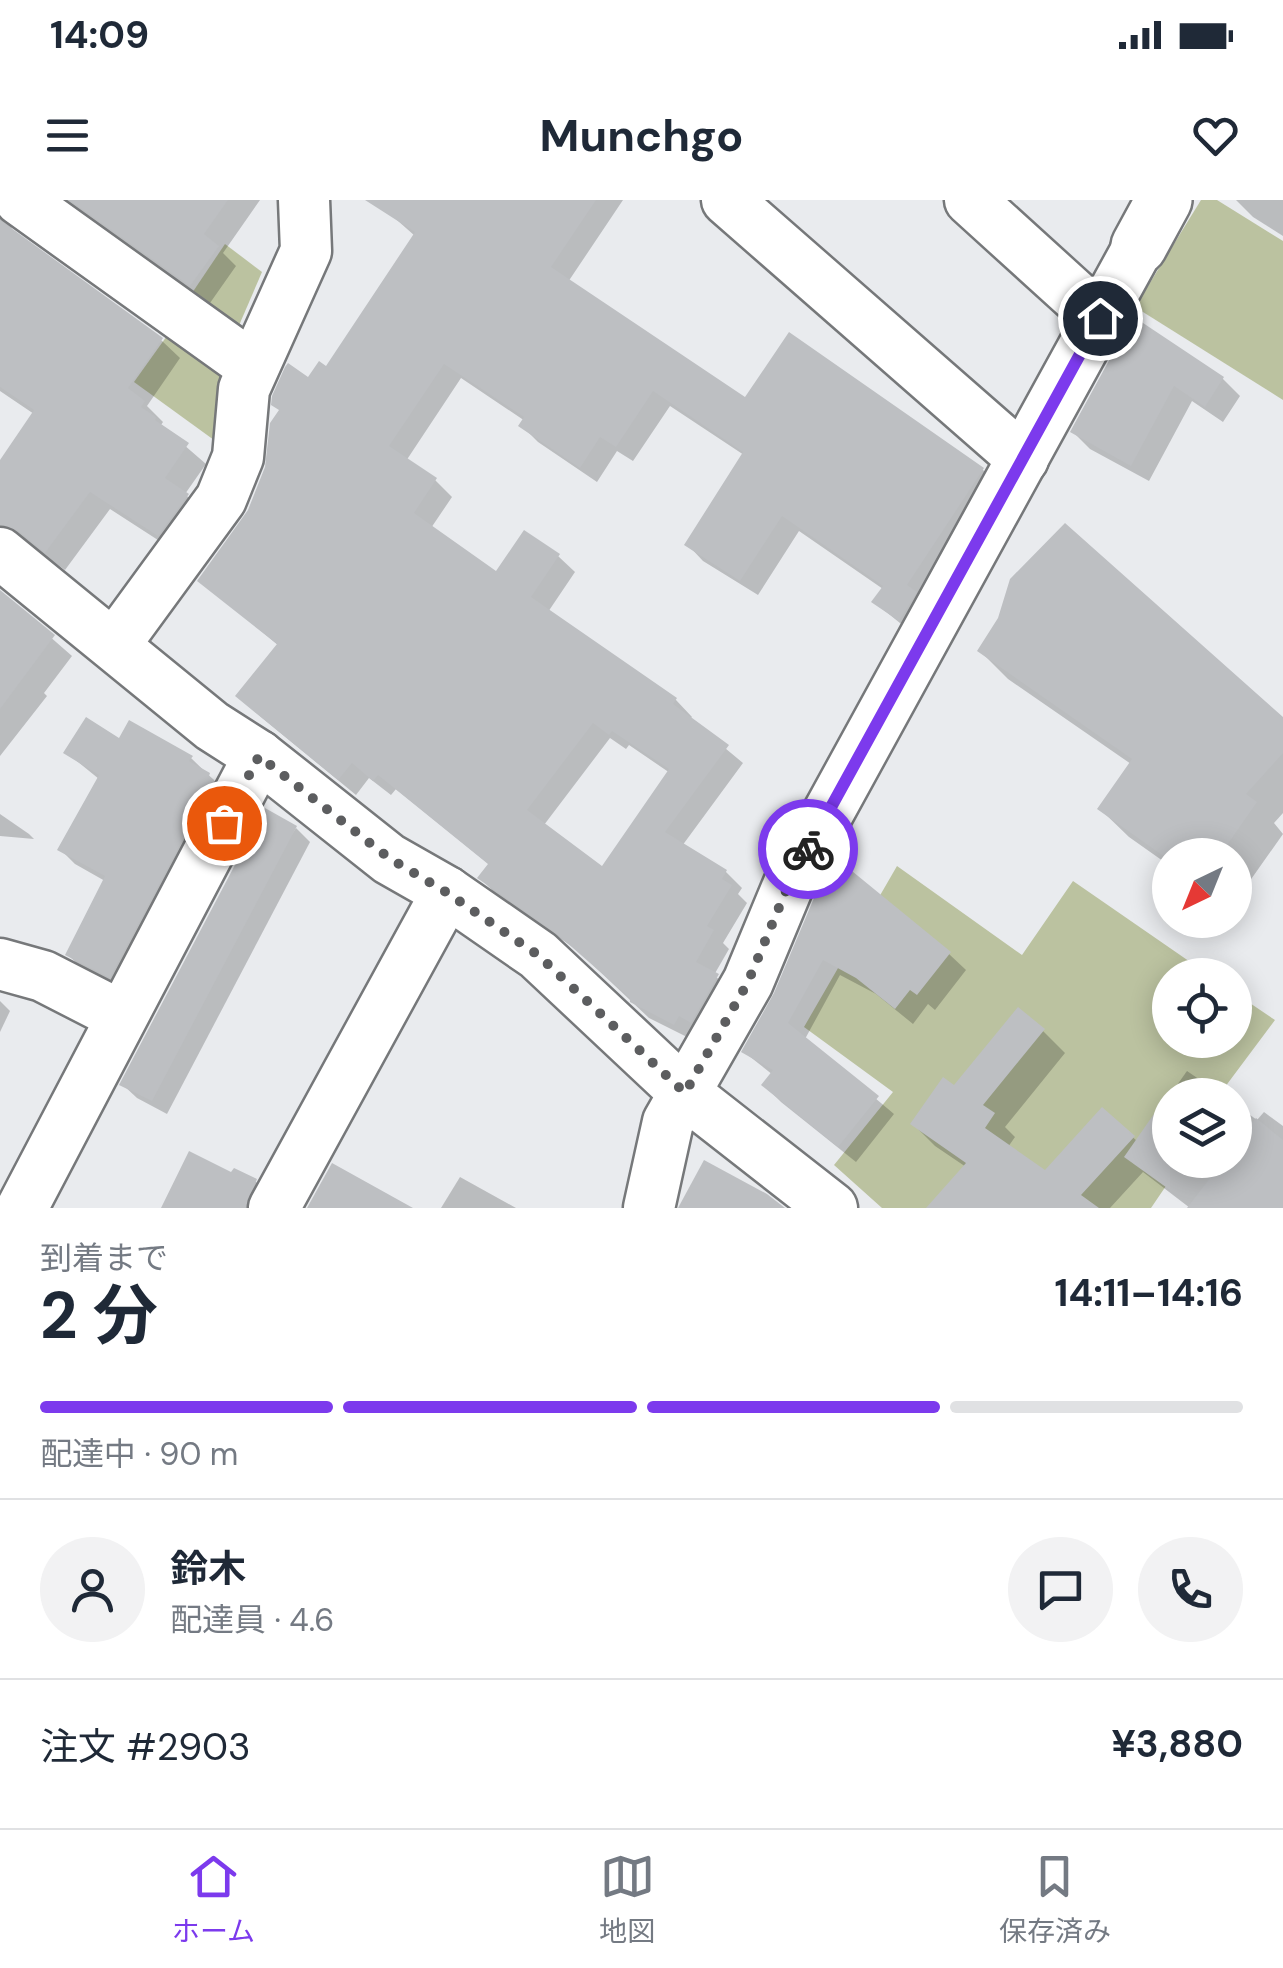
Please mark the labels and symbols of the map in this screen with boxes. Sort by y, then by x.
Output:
pin [1058,276,1143,361]
pin [182,781,267,866]
courier [758,799,858,899]
north arrow [1152,838,1252,938]

